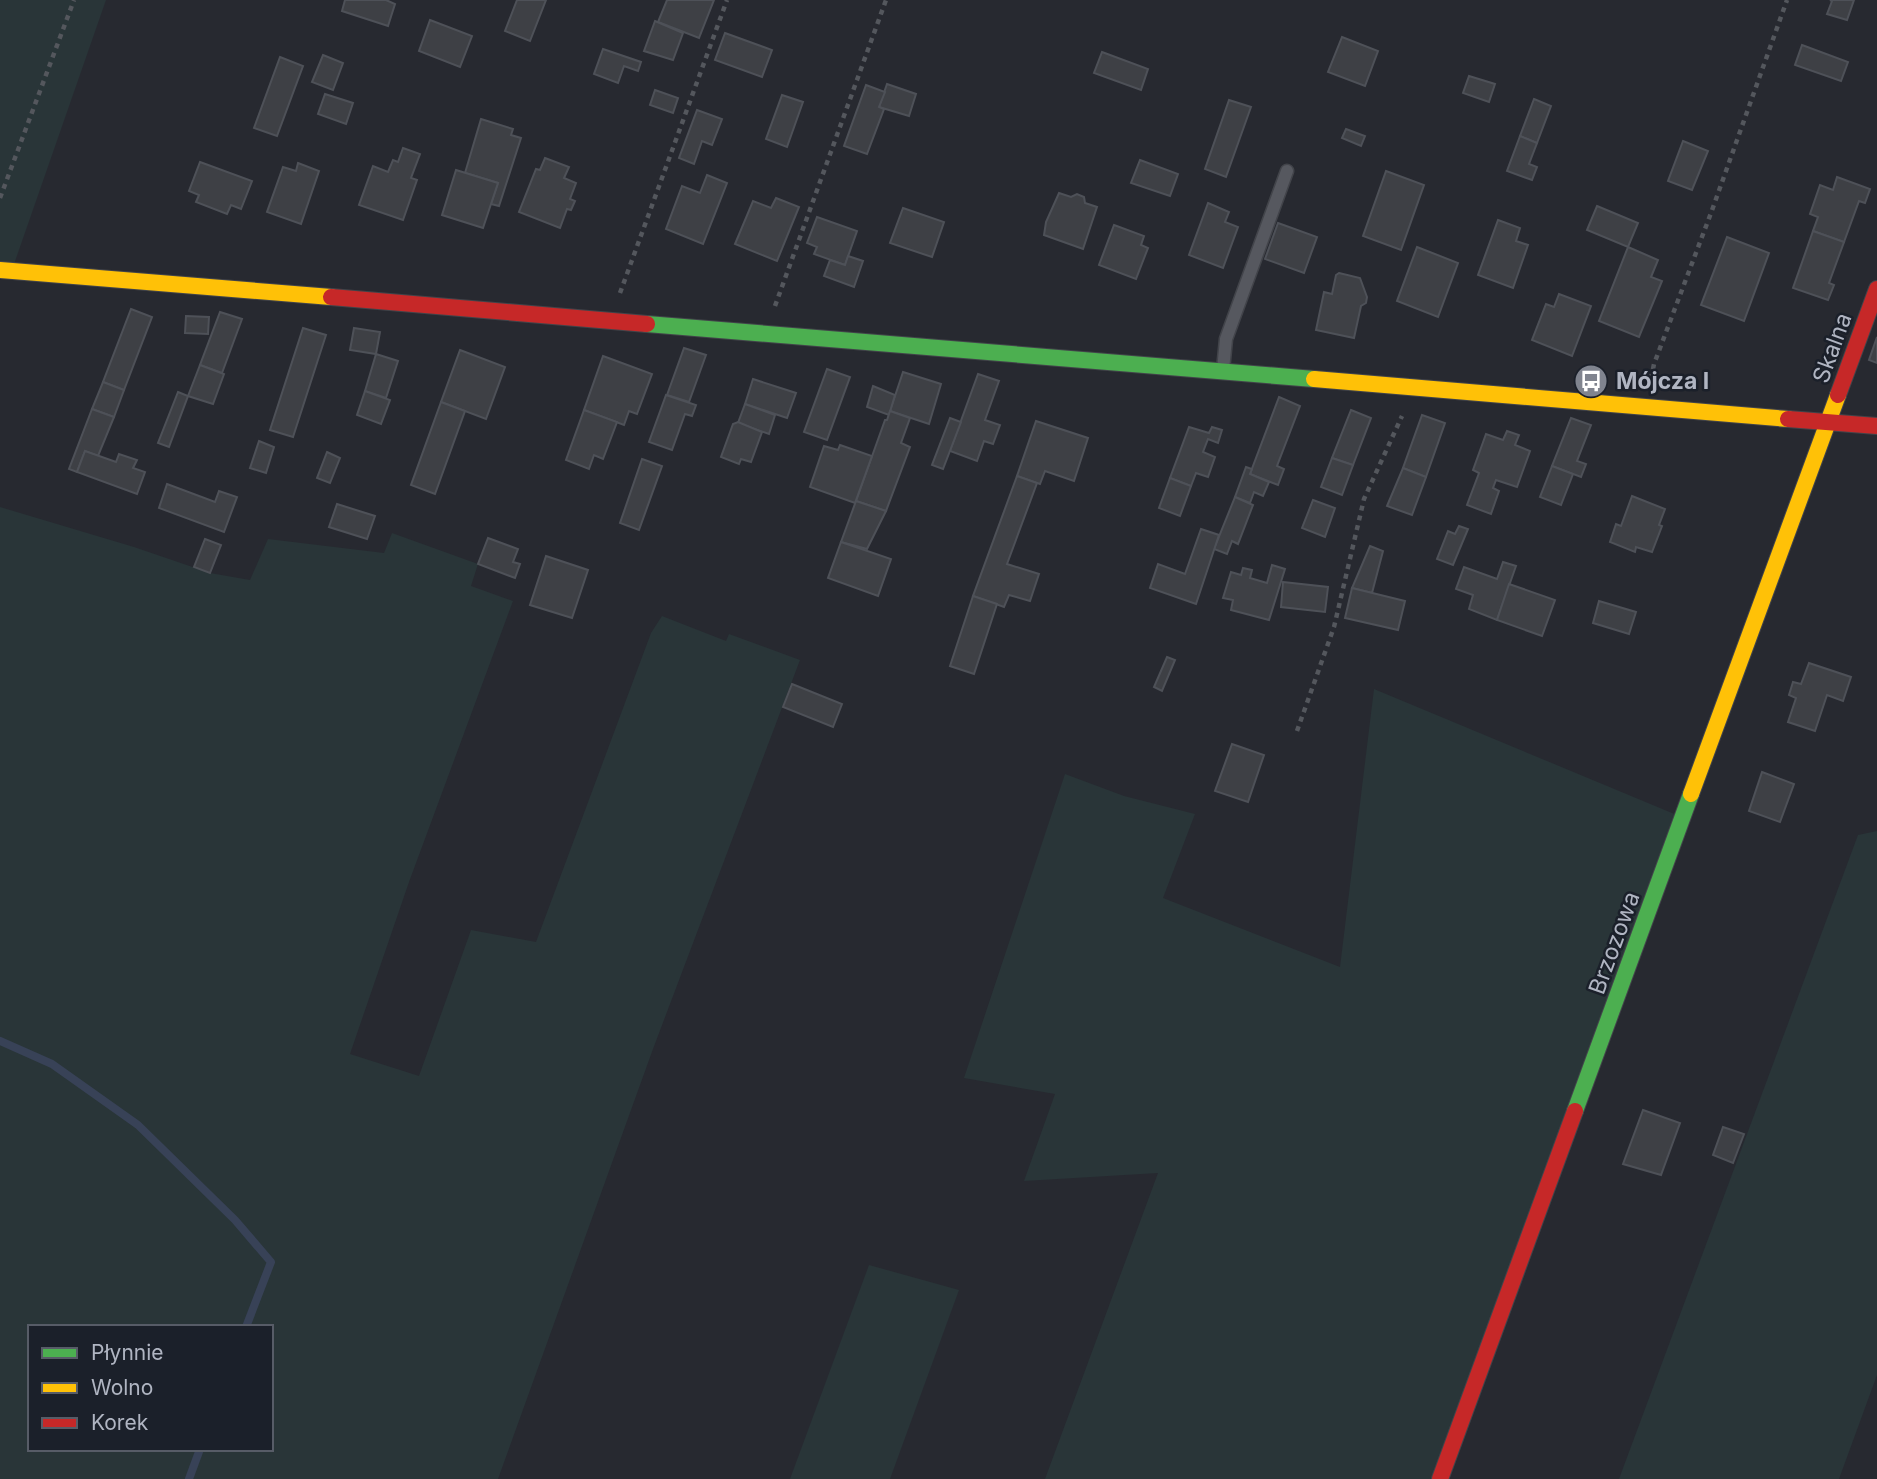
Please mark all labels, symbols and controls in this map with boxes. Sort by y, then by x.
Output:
street label: Skalna [1806,309,1858,387]
bus stop icon: Mójcza I [1572,362,1610,400]
place label: Mójcza I [1616,367,1709,395]
street label: Brzozowa [1583,888,1645,998]
legend [28,1325,273,1451]
text: Płynnie [91,1340,164,1365]
text: Wolno [91,1375,153,1400]
text: Korek [91,1410,149,1435]

